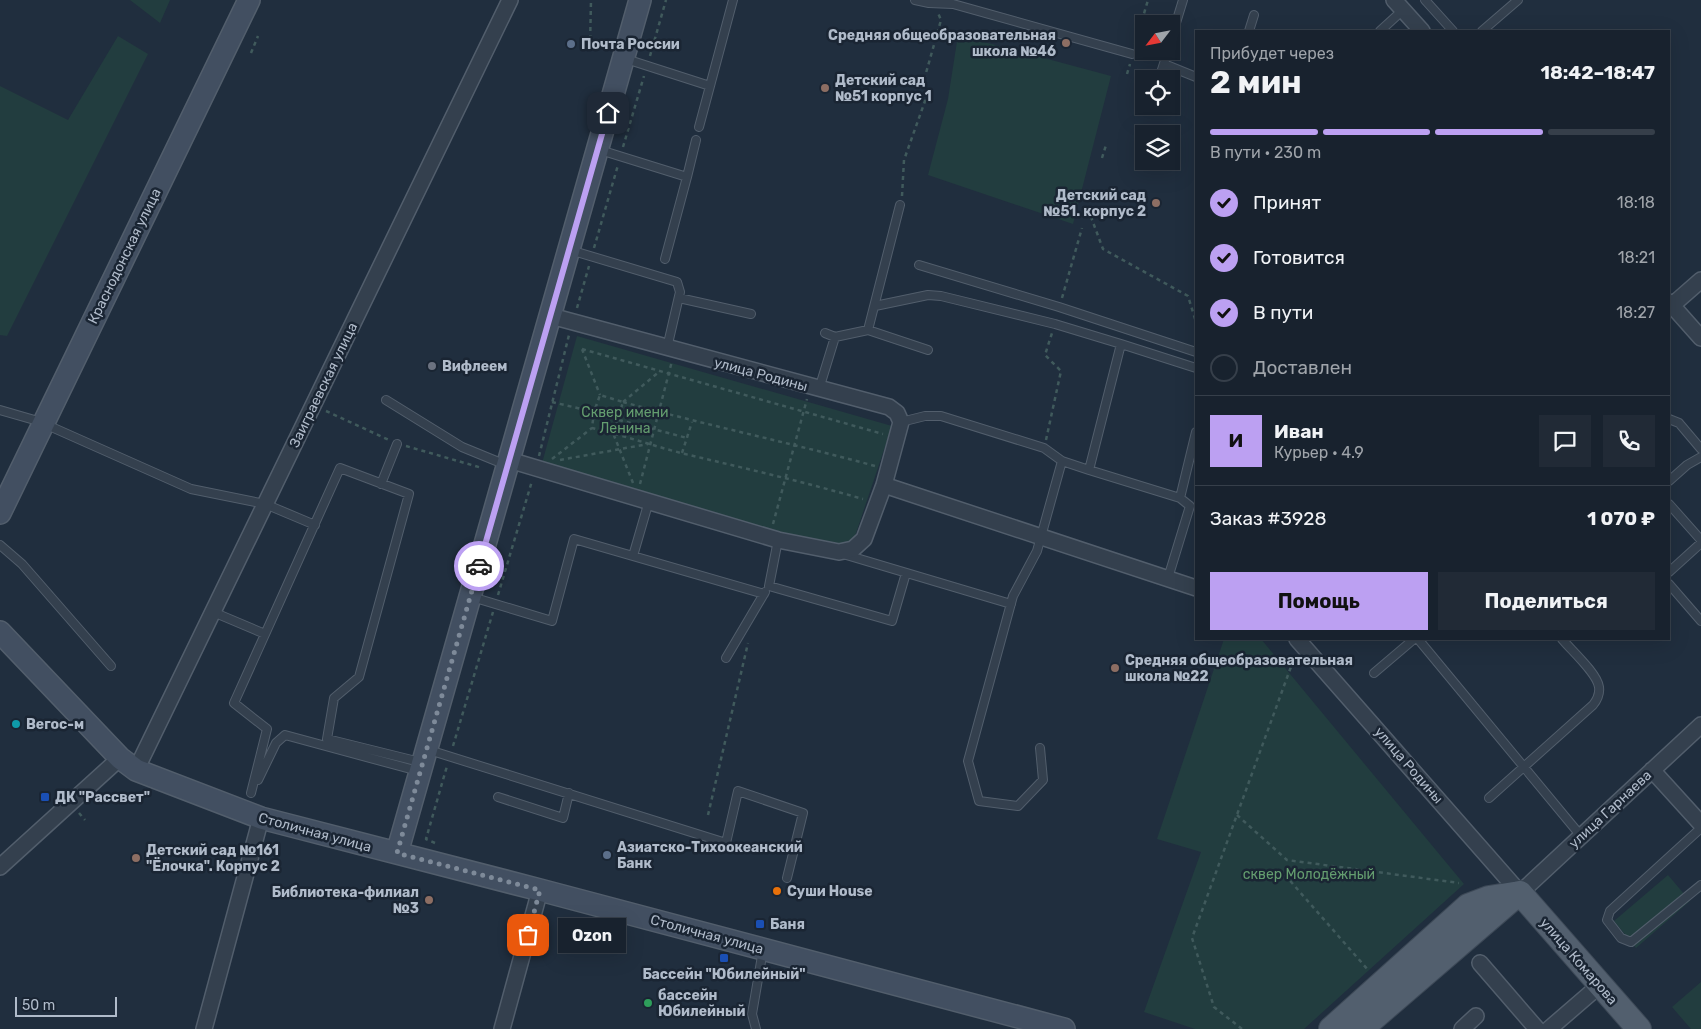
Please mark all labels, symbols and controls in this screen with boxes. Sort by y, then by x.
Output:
north arrow [1135,15,1180,60]
map controls [1135,15,1180,170]
place label: Средняя общеобразовательная школа №46 [828,27,1056,60]
place label: Почта России [581,36,680,53]
marker: Средняя общеобразовательная школа №46 [1060,37,1072,49]
marker: Почта России [565,38,577,50]
text: Прибудет через [1210,44,1334,63]
text: 18:42–18:47 [1541,61,1655,84]
text: 2 мин [1210,63,1302,101]
button: locate [1135,70,1180,115]
place label: Детский сад №51 корпус 1 [835,72,932,105]
marker: Детский сад №51 корпус 1 [819,82,831,94]
pin [587,92,629,134]
icon: home [594,99,622,127]
button: layers [1135,125,1180,170]
text: В пути · 230 m [1210,143,1321,162]
street label: Краснодонская улица [84,186,165,327]
place label: Детский сад №51. корпус 2 [1043,187,1146,220]
icon: check [1210,189,1238,217]
text: Принят [1253,191,1321,214]
text: 18:18 [1617,193,1655,212]
marker: Детский сад №51. корпус 2 [1150,197,1162,209]
icon: check [1210,244,1238,272]
text: Готовится [1253,246,1345,269]
text: 18:21 [1618,248,1655,267]
icon: check [1210,299,1238,327]
text: В пути [1253,301,1313,324]
text: 18:27 [1616,303,1655,322]
street label: Заиграевская улица [286,320,361,451]
street label: улица Родины [712,354,809,395]
text: Доставлен [1253,356,1352,379]
place label: Вифлеем [442,358,508,375]
marker: Вифлеем [426,360,438,372]
park label: Сквер имени Ленина [581,404,669,437]
button: chat [1539,415,1591,467]
button: phone [1603,415,1655,467]
text: Иван [1274,420,1324,443]
text: И [1229,429,1243,452]
text: Курьер · 4.9 [1274,443,1364,462]
text: Заказ #3928 [1210,507,1327,530]
text: 1 070 ₽ [1587,507,1655,530]
courier [454,541,504,591]
icon: car [465,552,493,580]
button: Помощь [1210,572,1428,630]
button: Поделиться [1438,572,1655,630]
place label: Средняя общеобразовательная школа №22 [1125,652,1353,685]
marker: Средняя общеобразовательная школа №22 [1109,662,1121,674]
place label: Вегос-м [26,716,84,733]
marker: Вегос-м [10,718,22,730]
street label: улица Родины [1371,723,1447,807]
street label: улица Гарнаева [1566,767,1655,852]
place label: ДК "Рассвет" [55,789,150,806]
marker: ДК "Рассвет" [39,791,51,803]
street label: Столичная улица [256,809,373,856]
place label: Азиатско-Тихоокеанский Банк [617,839,803,872]
place label: Детский сад №161 "Ёлочка". Корпус 2 [146,842,280,875]
marker: Азиатско-Тихоокеанский Банк [601,849,613,861]
marker: Детский сад №161 "Ёлочка". Корпус 2 [130,852,142,864]
park label: сквер Молодёжный [1243,866,1375,883]
place label: Суши House [787,883,873,900]
place label: Библиотека-филиал №3 [272,884,419,917]
marker: Суши House [771,885,783,897]
marker: Библиотека-филиал №3 [423,894,435,906]
street label: Столичная улица [648,911,765,958]
pin [507,914,549,956]
street label: улица Комарова [1536,914,1621,1008]
place label: Баня [770,916,805,933]
callout: Ozon [558,918,626,952]
marker: Баня [754,918,766,930]
icon: bag [514,921,542,949]
text: Ozon [572,926,612,945]
marker: Бассейн "Юбилейный" [718,952,730,964]
place label: Бассейн "Юбилейный" [642,966,806,983]
place label: бассейн Юбилейный [658,987,745,1020]
scale bar [15,994,118,1017]
text: 50 m [22,997,55,1014]
marker: бассейн Юбилейный [642,997,654,1009]

